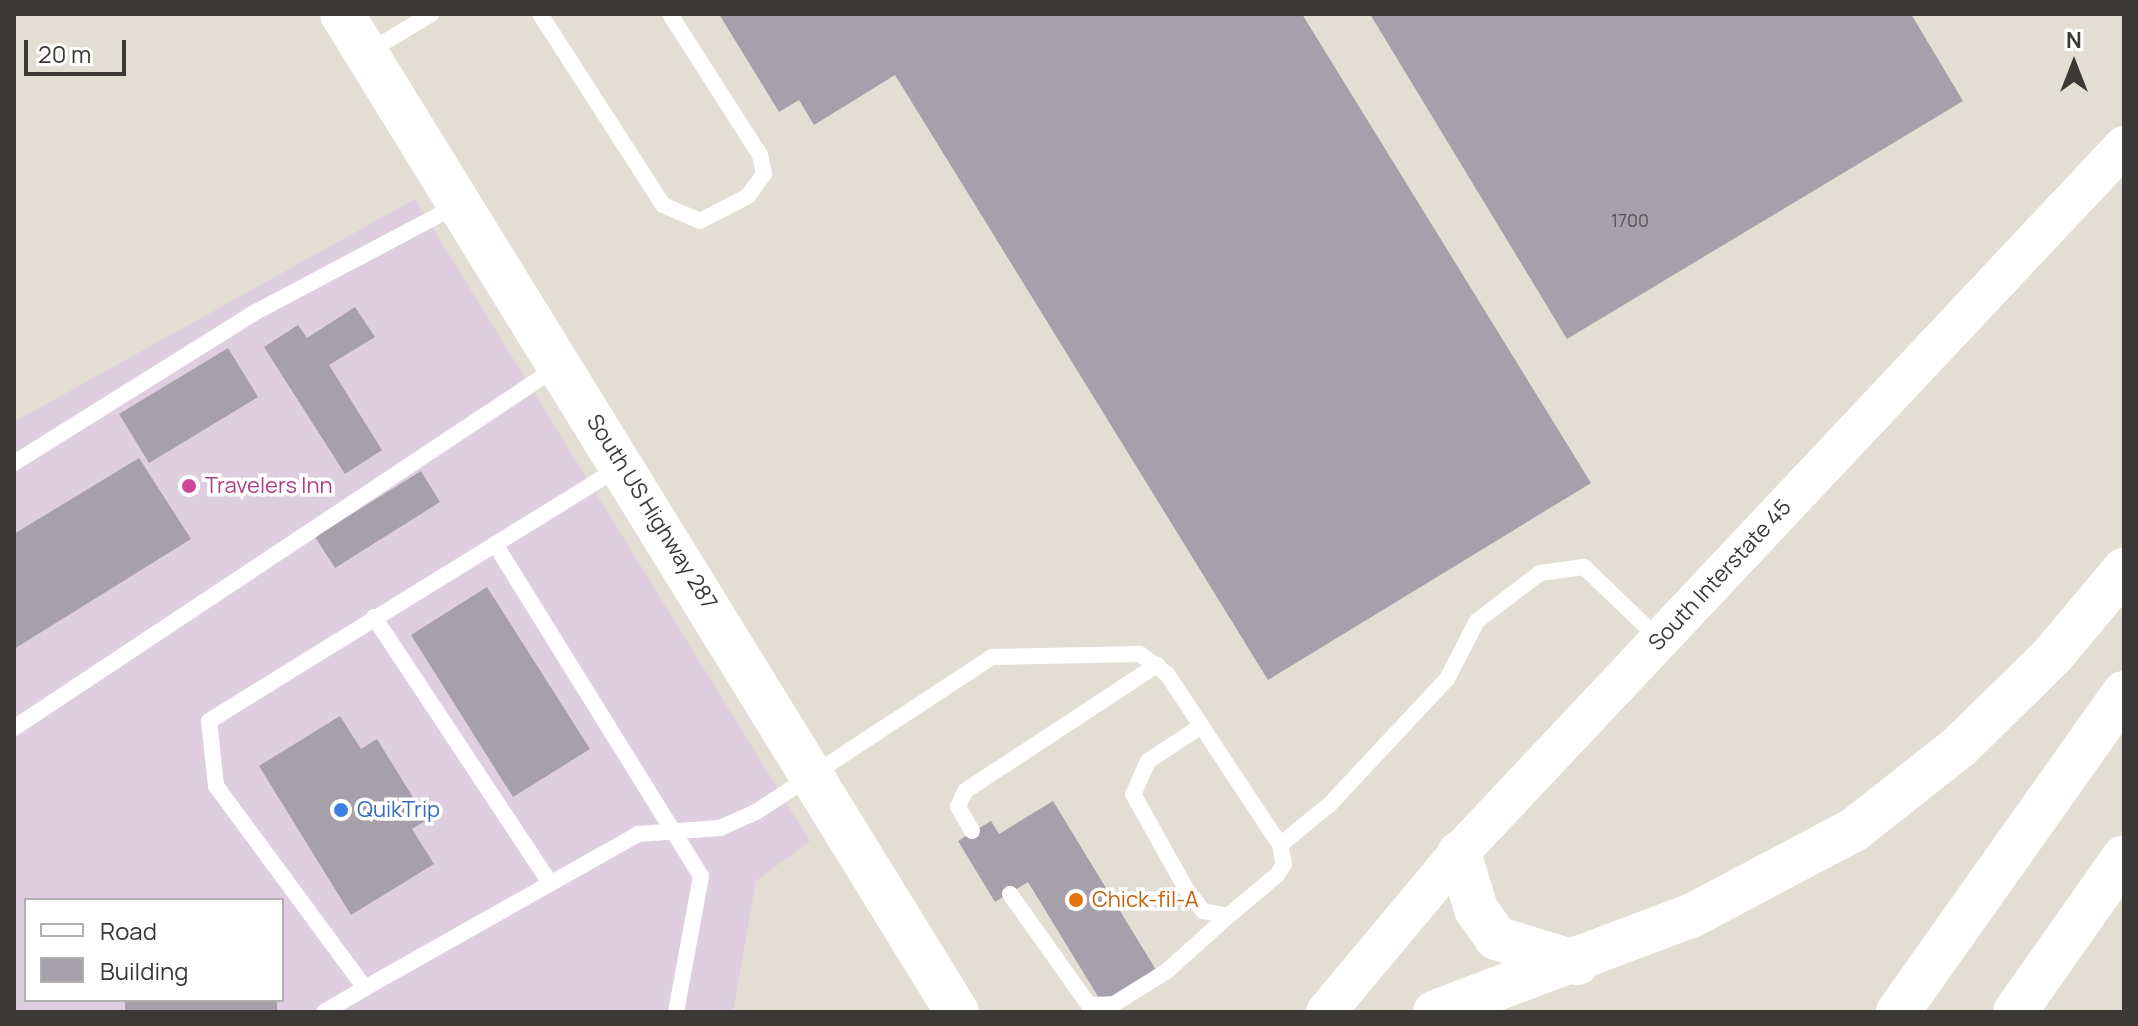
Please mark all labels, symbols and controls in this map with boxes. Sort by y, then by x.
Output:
scale bar [28,24,130,74]
north arrow [2034,24,2114,104]
text: N [2066,25,2082,55]
text: 20 m [38,37,91,70]
house number: 1700 [1611,209,1649,231]
street label: South US Highway 287 [581,410,723,614]
place label: Travelers Inn [205,473,333,499]
marker: Travelers Inn [180,477,198,495]
street label: South Interstate 45 [1643,494,1797,656]
place label: QuikTrip [357,797,440,823]
marker: QuikTrip [332,801,350,819]
place label: Chick-fil-A [1092,887,1199,913]
marker: Chick-fil-A [1067,891,1085,909]
legend [24,898,284,1002]
text: Road [100,914,157,947]
text: Building [100,954,188,987]

